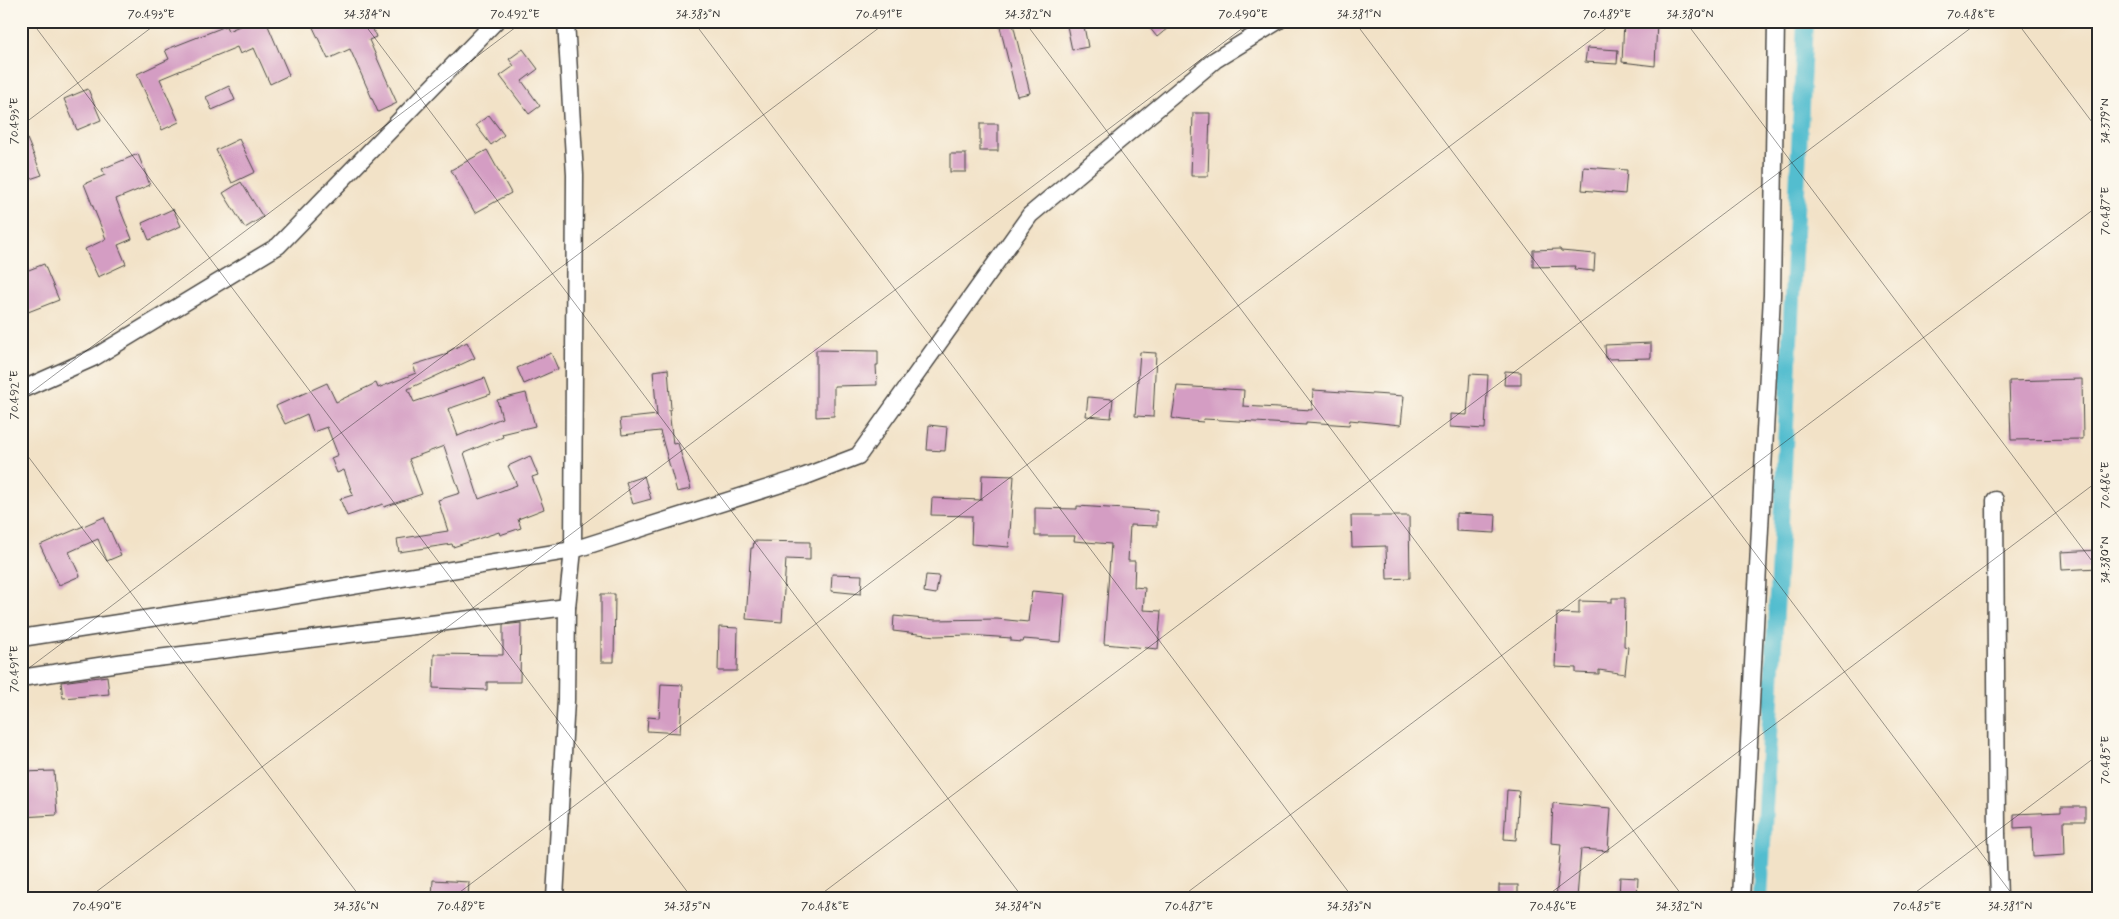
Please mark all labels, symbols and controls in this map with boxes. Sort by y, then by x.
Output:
text: 70.493°E [127,7,175,23]
text: 34.384°N [344,7,390,23]
text: 70.492°E [490,7,540,23]
text: 34.383°N [676,7,720,23]
text: 70.491°E [856,7,902,23]
text: 34.382°N [1005,7,1051,23]
text: 70.490°E [1218,7,1268,23]
text: 34.381°N [1337,7,1381,23]
text: 70.489°E [1583,7,1631,23]
text: 34.380°N [1667,7,1713,23]
text: 70.488°E [1947,7,1995,23]
text: 70.493°E [7,97,23,145]
text: 34.379°N [2098,98,2114,144]
text: 70.487°E [2098,187,2114,235]
text: 70.492°E [7,370,23,420]
text: 70.486°E [2098,461,2114,509]
text: 34.380°N [2098,537,2114,583]
text: 70.491°E [7,646,23,692]
text: 70.485°E [2098,736,2114,784]
text: 70.490°E [72,899,122,915]
text: 34.386°N [333,899,379,915]
text: 70.489°E [437,899,485,915]
text: 34.385°N [664,899,710,915]
text: 70.488°E [801,899,849,915]
text: 34.384°N [995,899,1041,915]
text: 70.487°E [1165,899,1213,915]
text: 34.383°N [1327,899,1371,915]
text: 70.486°E [1529,899,1577,915]
text: 34.382°N [1656,899,1702,915]
text: 70.485°E [1893,899,1941,915]
text: 34.381°N [1988,899,2032,915]

